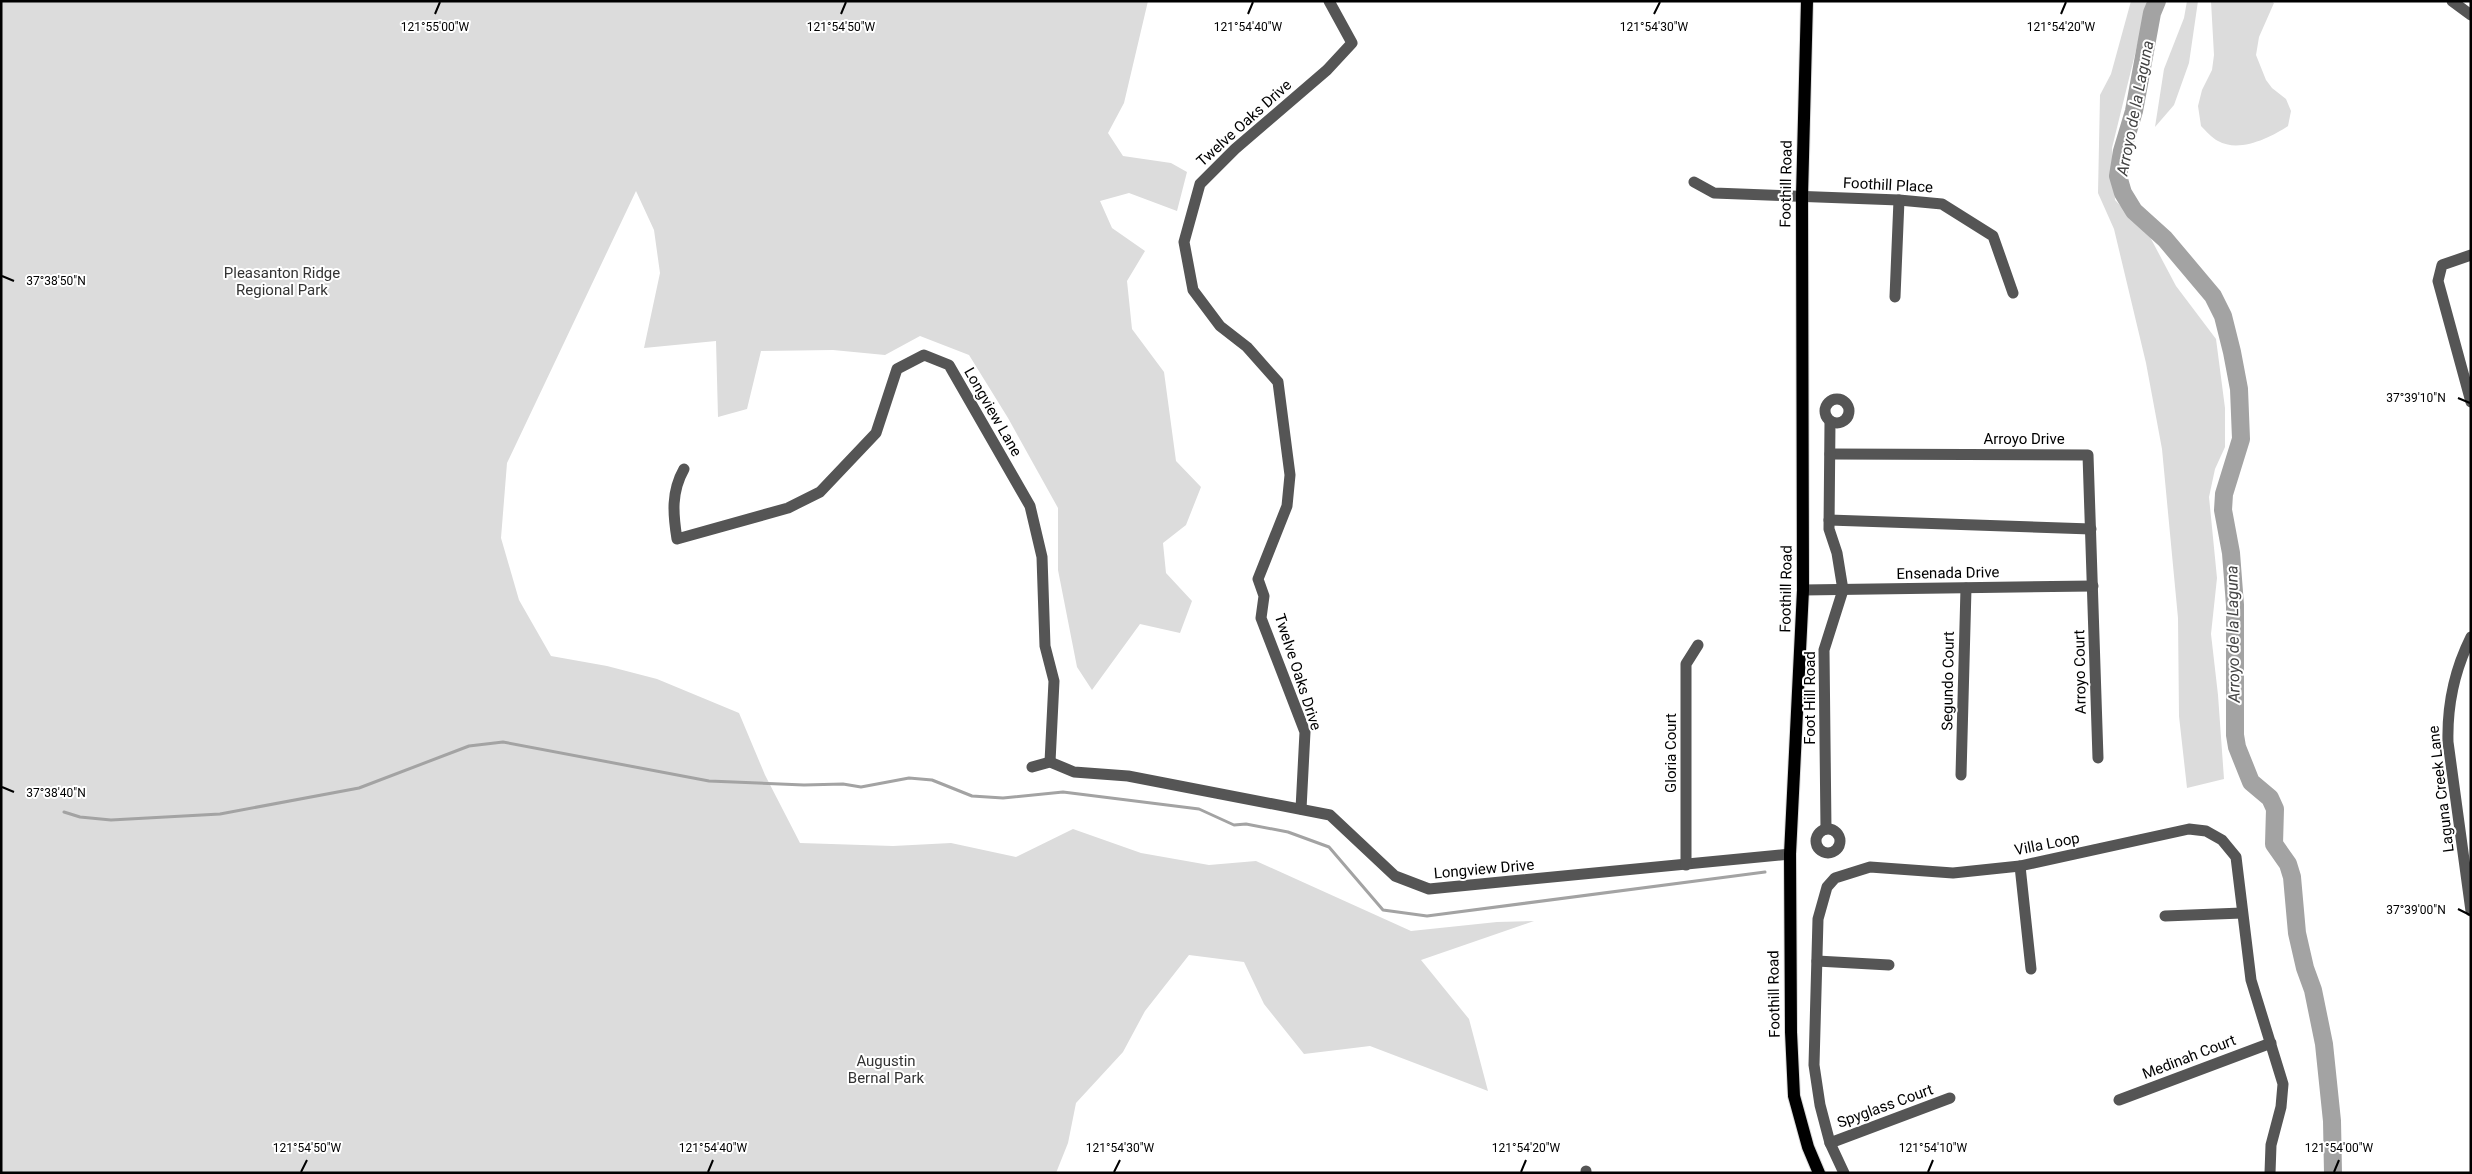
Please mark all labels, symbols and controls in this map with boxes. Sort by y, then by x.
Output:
text: 121°55'00"W [401,20,469,34]
text: 121°54'50"W [807,20,875,34]
text: 121°54'40"W [1214,20,1282,34]
text: 121°54'30"W [1620,20,1688,34]
text: 121°54'20"W [2027,20,2095,34]
water label: Arroyo de la Laguna [2112,39,2157,178]
street label: Twelve Oaks Drive [1193,76,1295,170]
street label: Foothill Road [1776,140,1796,228]
street label: Foothill Place [1843,174,1934,196]
park label: Pleasanton Ridge Regional Park [224,264,340,299]
text: 37°38'50"N [26,274,86,288]
street label: Longview Lane [960,364,1026,460]
text: 37°39'10"N [2386,391,2446,405]
street label: Arroyo Drive [1983,430,2065,448]
street label: Foothill Road [1776,545,1796,633]
street label: Ensenada Drive [1896,563,2000,583]
water label: Arroyo de la Laguna [2222,565,2244,704]
street label: Twelve Oaks Drive [1271,611,1325,733]
street label: Arroyo Court [2070,630,2090,714]
street label: Segundo Court [1938,631,1958,731]
street label: Foot Hill Road [1801,651,1819,745]
street label: Gloria Court [1662,713,1680,793]
street label: Laguna Creek Lane [2424,725,2458,853]
text: 37°38'40"N [26,786,86,800]
street label: Villa Loop [2013,829,2081,859]
street label: Longview Drive [1433,856,1535,882]
text: 37°39'00"N [2386,903,2446,917]
street label: Foothill Road [1764,950,1784,1038]
street label: Medinah Court [2140,1031,2238,1083]
park label: Augustin Bernal Park [848,1052,925,1087]
street label: Spyglass Court [1835,1080,1935,1132]
text: 121°54'50"W [273,1141,341,1155]
text: 121°54'40"W [679,1141,747,1155]
text: 121°54'30"W [1086,1141,1154,1155]
text: 121°54'20"W [1492,1141,1560,1155]
text: 121°54'10"W [1899,1141,1967,1155]
text: 121°54'00"W [2305,1141,2373,1155]

